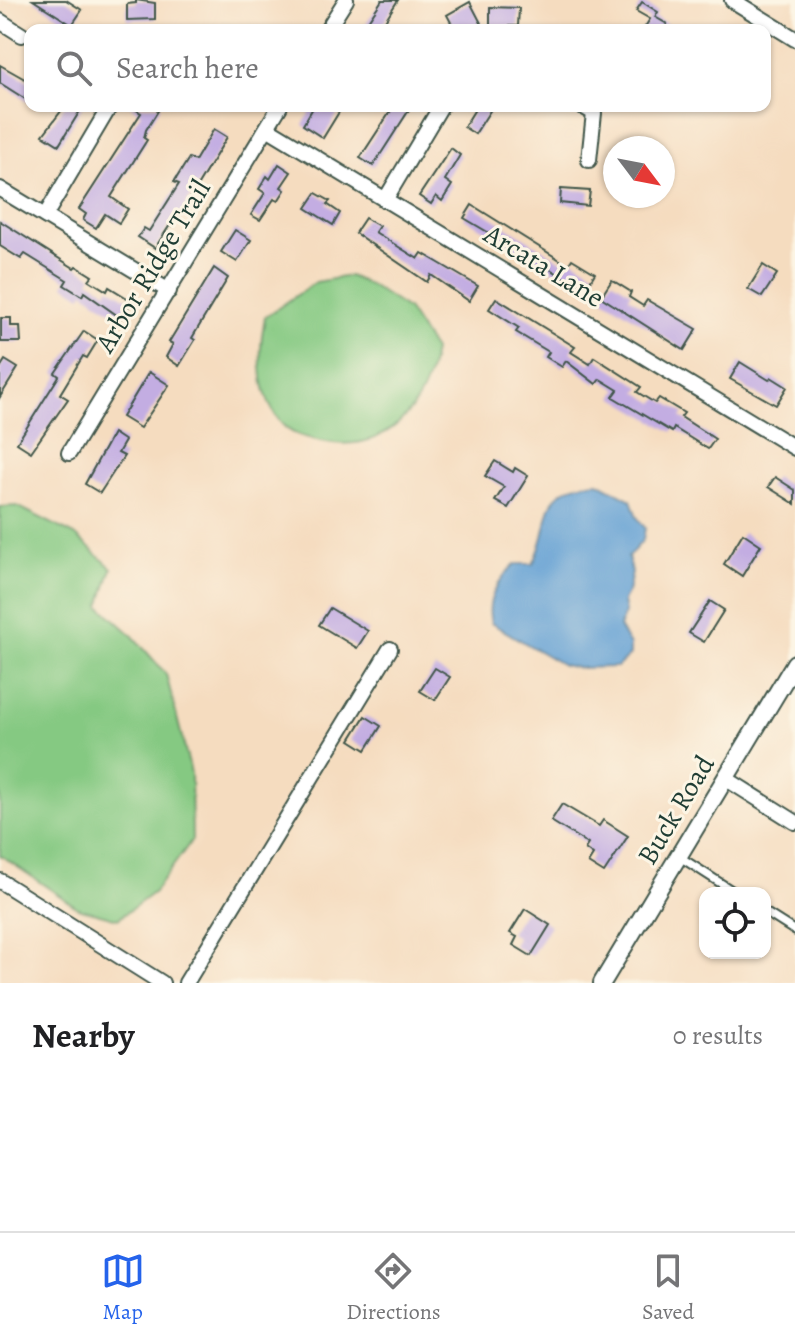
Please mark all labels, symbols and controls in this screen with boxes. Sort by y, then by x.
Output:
search box [24,24,771,112]
icon: search [52,46,96,90]
text: Search here [116,48,259,88]
north arrow [603,136,675,208]
street label: Arbor Ridge Trail [86,172,220,360]
street label: Arcata Lane [476,215,611,317]
street label: Buck Road [628,747,724,872]
map controls [699,887,771,959]
button: locate [699,887,771,959]
text: Nearby [32,1012,135,1059]
text: 0 results [673,1018,763,1053]
tab: Map [101,1249,145,1327]
tab: Directions [346,1249,441,1327]
tab: Saved [642,1249,694,1327]

